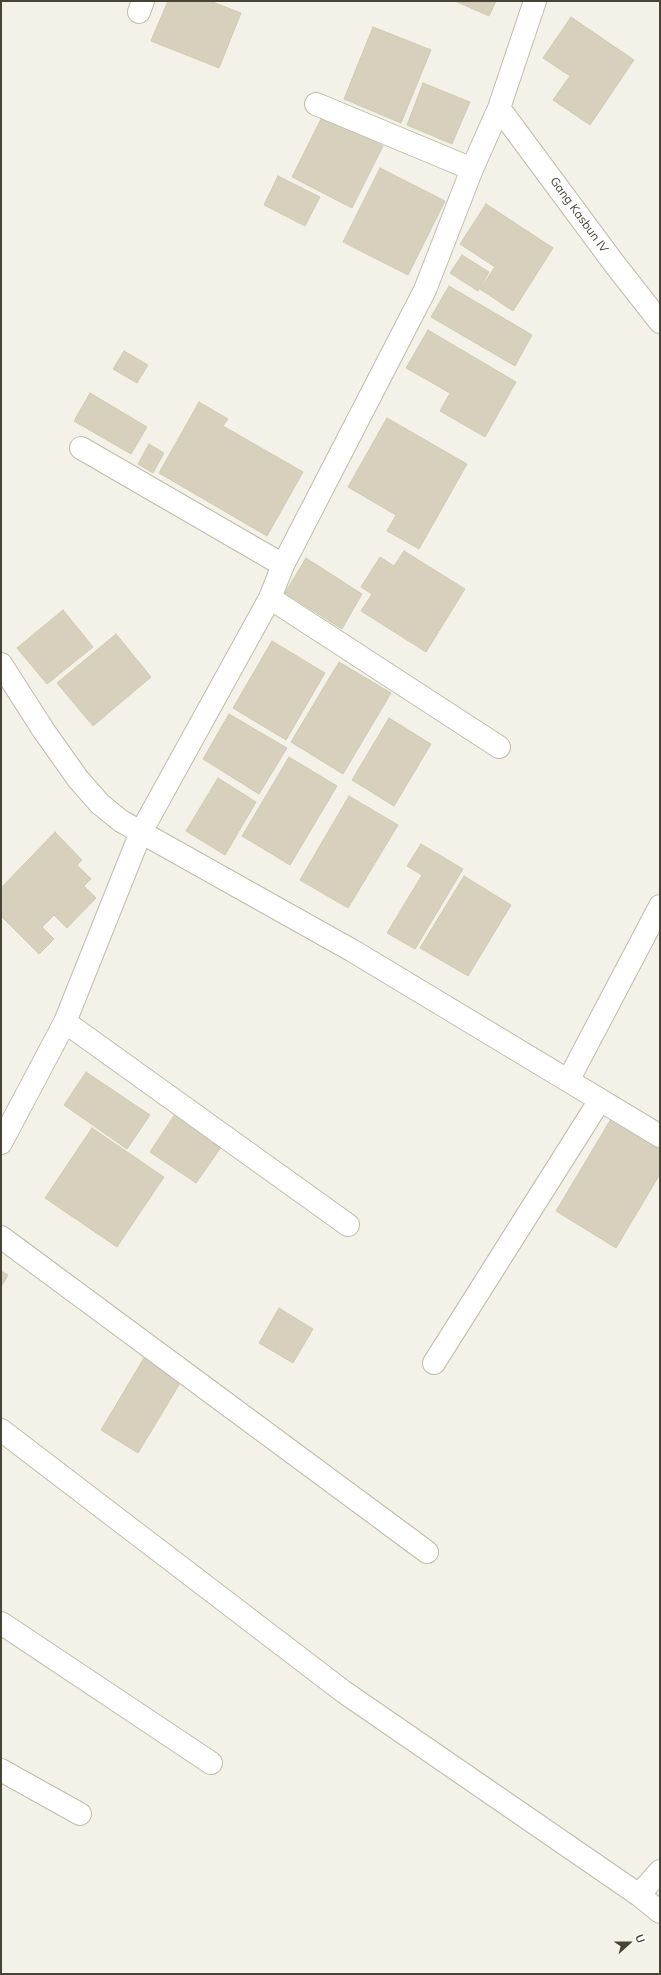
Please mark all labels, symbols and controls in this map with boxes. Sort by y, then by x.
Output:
street label: Gang Kasbun IV [547,174,611,256]
north arrow [609,1923,649,1963]
text: U [632,1932,648,1945]

